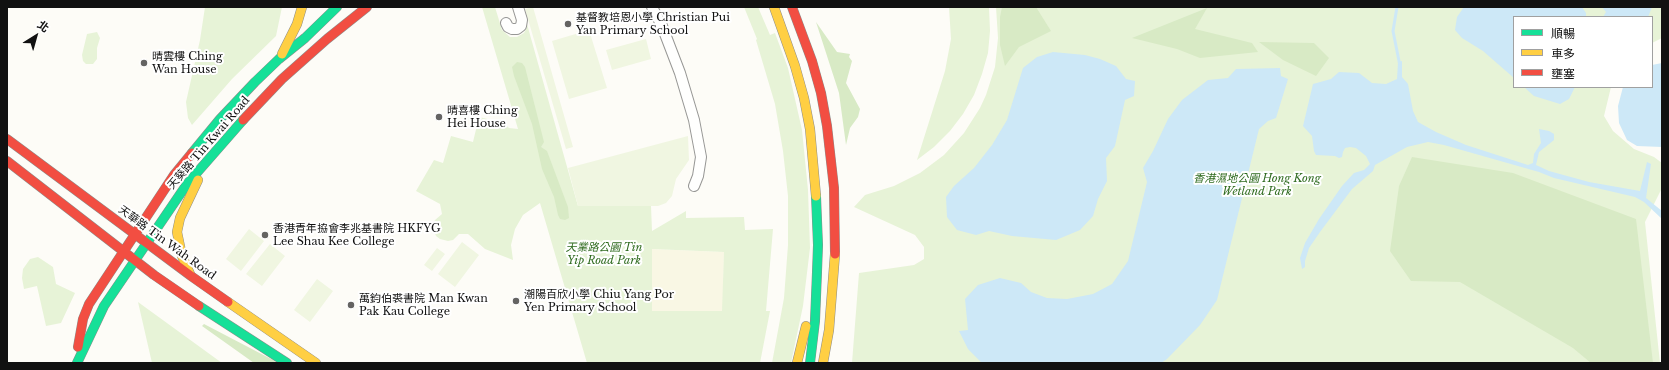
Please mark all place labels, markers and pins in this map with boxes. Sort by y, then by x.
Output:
place label: 基督教培恩小學 Christian Pui Yan Primary School [576,11,730,37]
marker: 基督教培恩小學 Christian Pui Yan Primary School [563,19,573,29]
place label: 晴雲樓 Ching Wan House [152,50,222,76]
marker: 晴雲樓 Ching Wan House [139,58,149,68]
place label: 晴喜樓 Ching Hei House [447,104,517,130]
marker: 晴喜樓 Ching Hei House [434,112,444,122]
place label: 香港青年拹會李兆基書院 HKFYG Lee Shau Kee College [273,222,441,248]
marker: 香港青年拹會李兆基書院 HKFYG Lee Shau Kee College [260,230,270,240]
place label: 潮陽百欣小學 Chiu Yang Por Yen Primary School [524,288,674,314]
place label: 萬鈞伯裘書院 Man Kwan Pak Kau College [359,292,488,318]
marker: 潮陽百欣小學 Chiu Yang Por Yen Primary School [511,296,521,306]
marker: 萬鈞伯裘書院 Man Kwan Pak Kau College [346,300,356,310]

